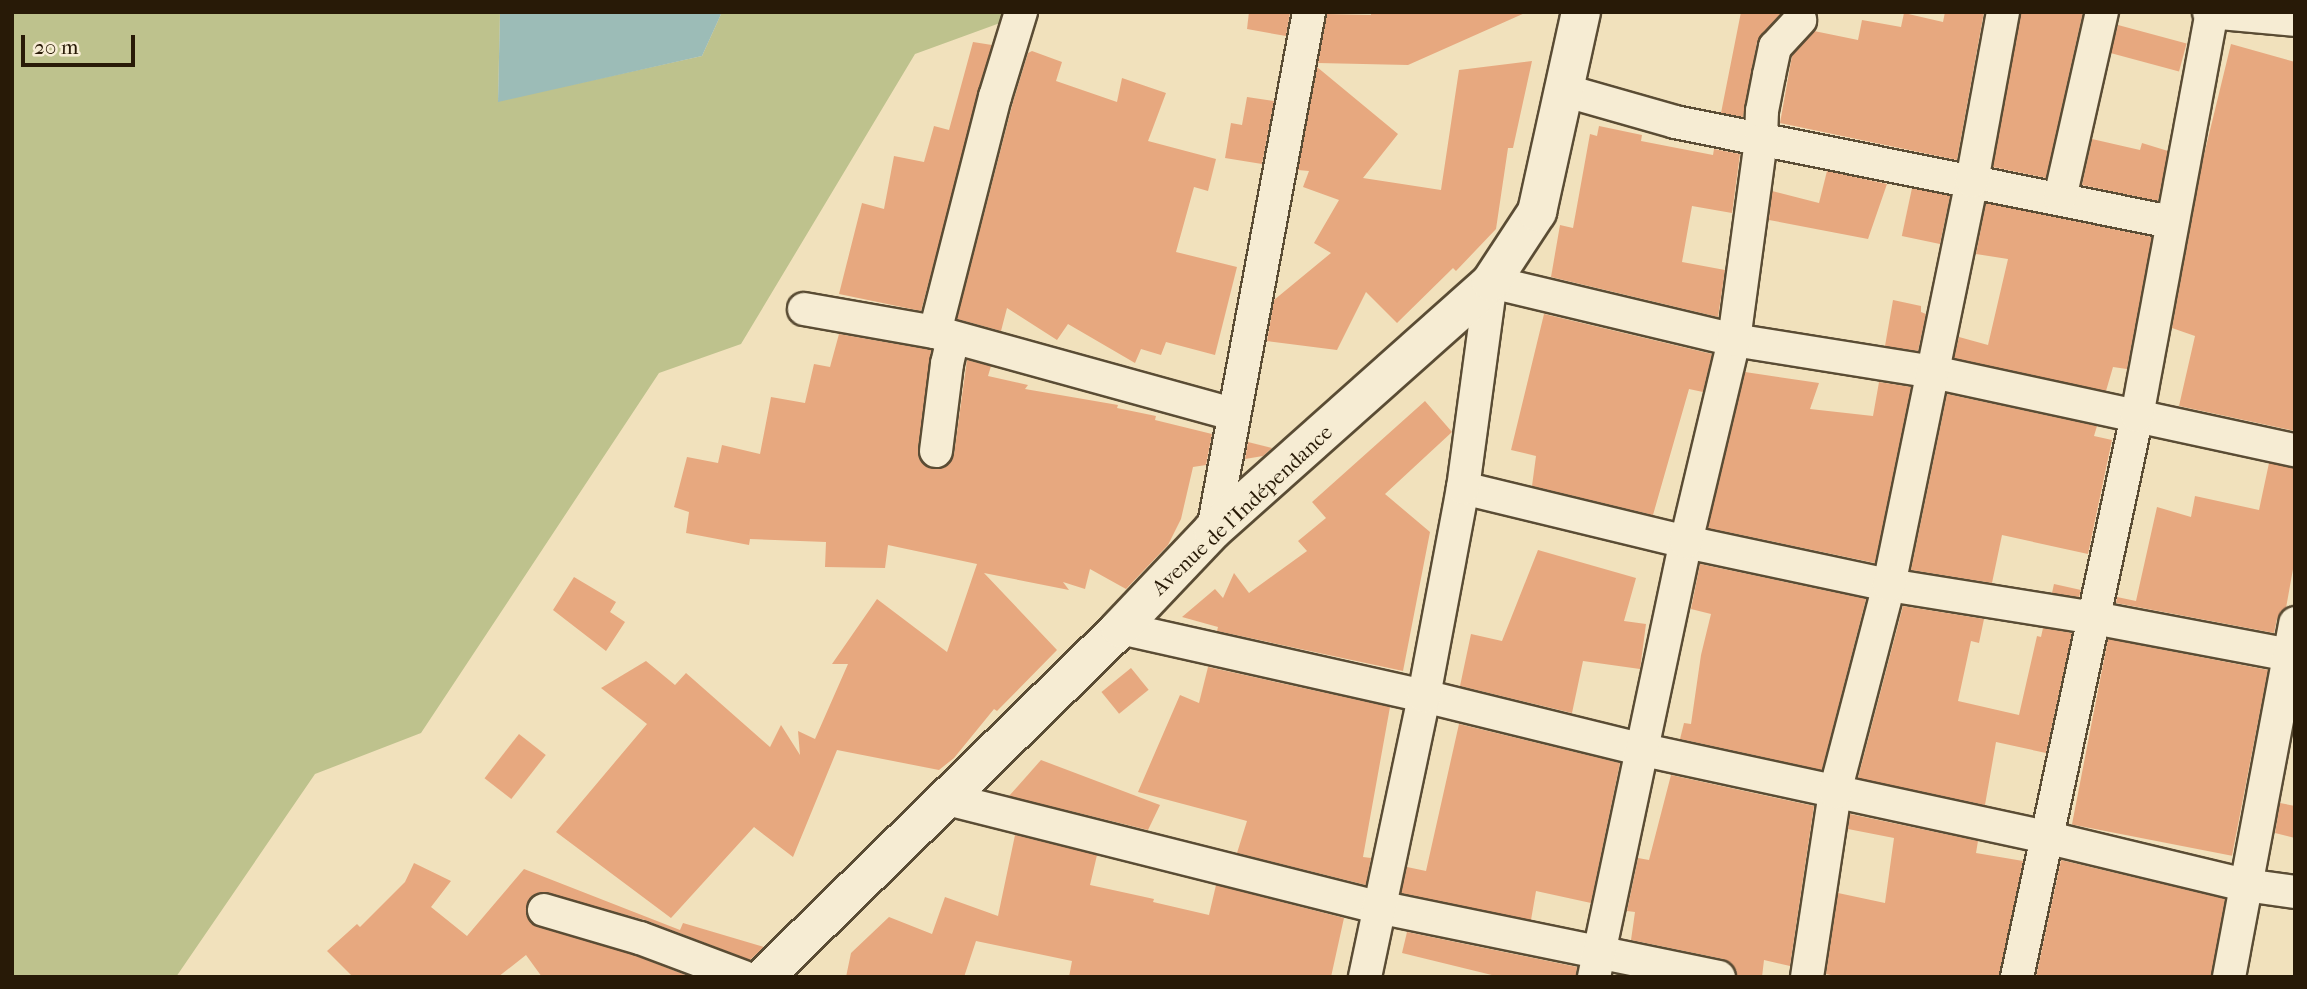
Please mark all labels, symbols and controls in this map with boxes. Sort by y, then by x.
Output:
scale bar [24,21,138,65]
text: 20 m [34,35,78,59]
street label: Avenue de l'Indépendance [1146,420,1338,600]

